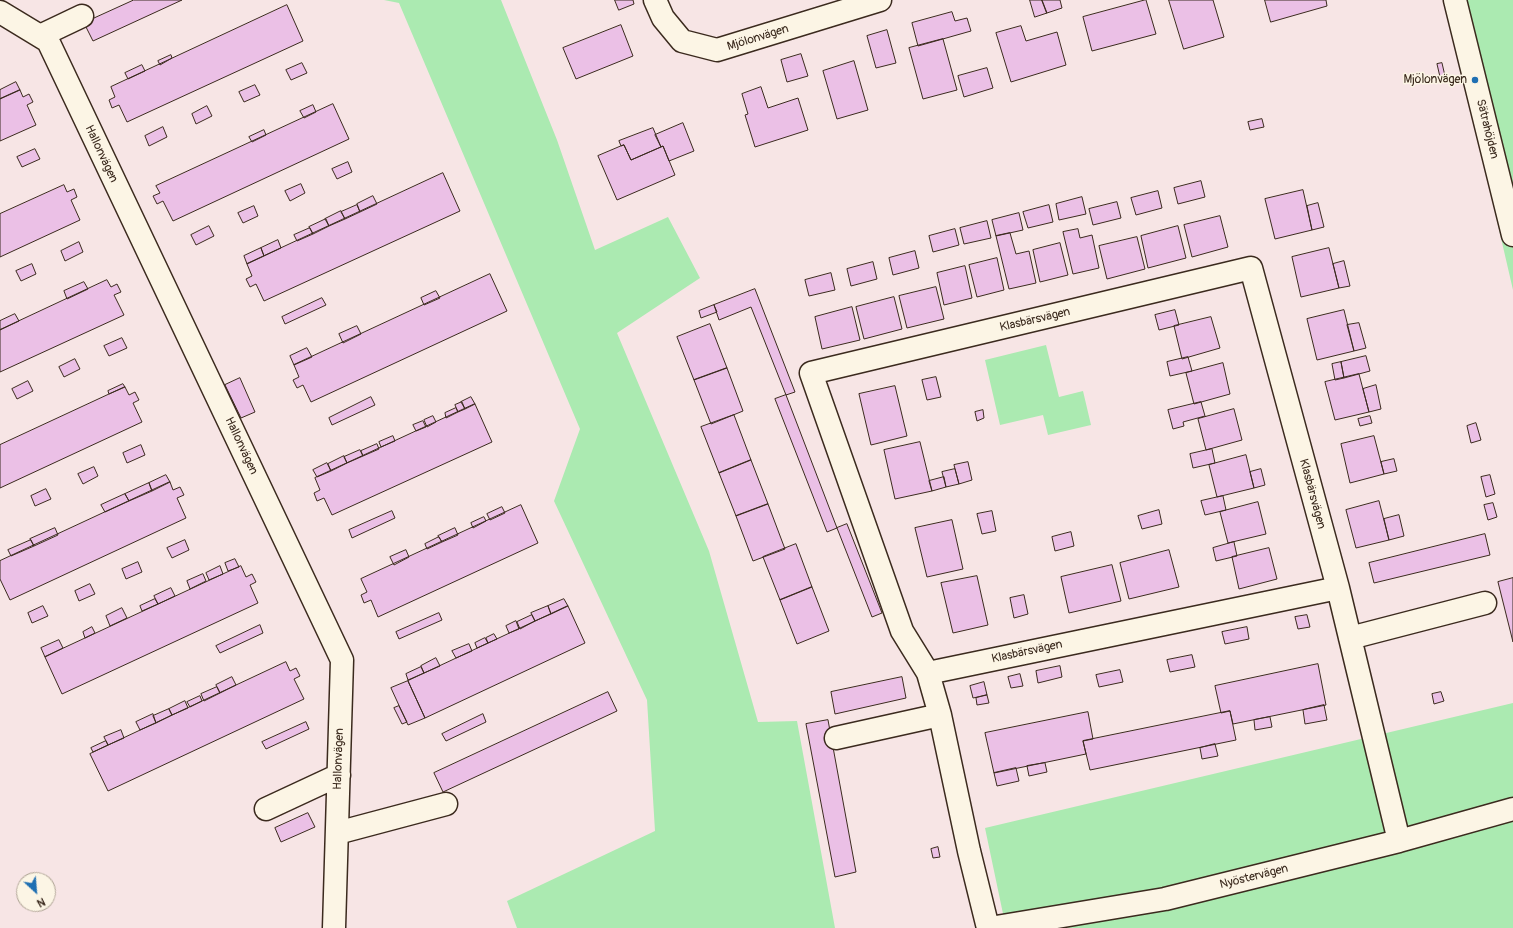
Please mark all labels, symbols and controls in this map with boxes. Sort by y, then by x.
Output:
street label: Mjölonvägen [726,22,790,54]
place label: Mjölonvägen [1403,73,1467,87]
marker: Mjölonvägen [1470,75,1480,85]
street label: Sätrahöjden [1473,98,1501,160]
street label: Hallonvägen [81,123,121,185]
street label: Klasbärsvägen [998,305,1072,335]
street label: Hallonvägen [221,415,261,477]
street label: Klasbärsvägen [1296,457,1328,531]
street label: Klasbärsvägen [990,637,1064,667]
street label: Hallonvägen [331,728,347,790]
street label: Nyöstervägen [1218,862,1290,892]
north arrow [16,872,56,912]
text: N [35,895,47,910]

